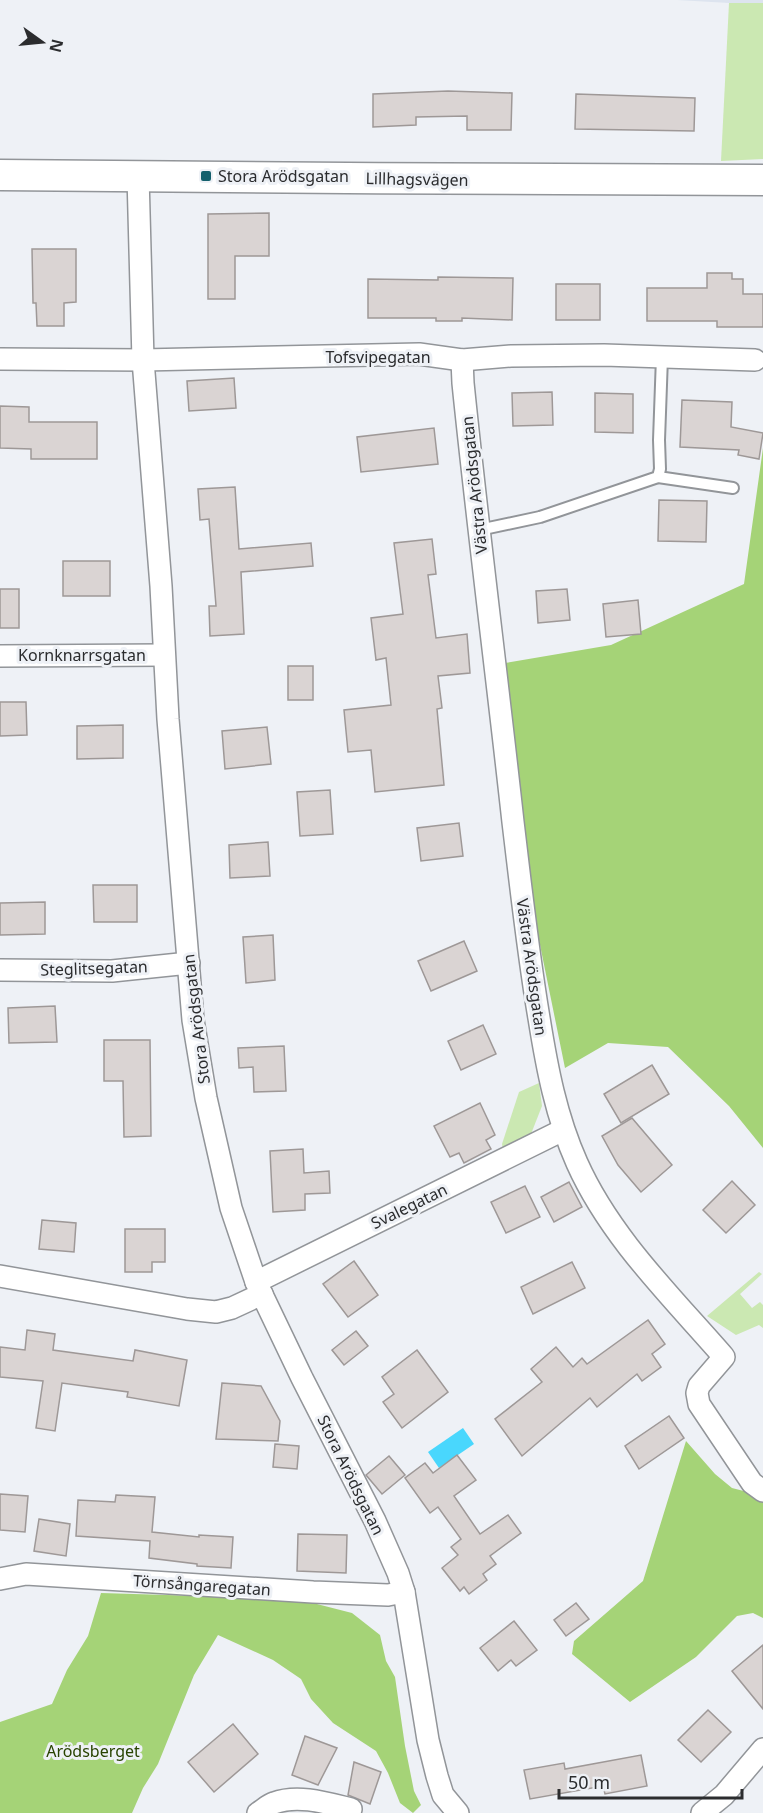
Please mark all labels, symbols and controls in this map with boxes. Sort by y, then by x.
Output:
north arrow [12,12,72,72]
text: N [44,37,69,55]
place label: Stora Arödsgatan [218,165,349,187]
street label: Lillhagsvägen [365,167,469,191]
marker: Stora Arödsgatan [199,169,213,183]
street label: Tofsvipegatan [325,346,431,368]
street label: Västra Arödsgatan [456,415,492,555]
street label: Kornknarrsgatan [18,644,146,666]
street label: Västra Arödsgatan [511,897,553,1037]
street label: Stora Arödsgatan [177,953,215,1085]
street label: Steglitsegatan [40,955,148,981]
street label: Svalegatan [367,1178,451,1234]
street label: Stora Arödsgatan [312,1411,390,1539]
street label: Törnsångaregatan [132,1569,272,1601]
park label: Arödsberget [46,1740,140,1762]
scale bar [559,1762,742,1800]
text: 50 m [568,1770,610,1794]

